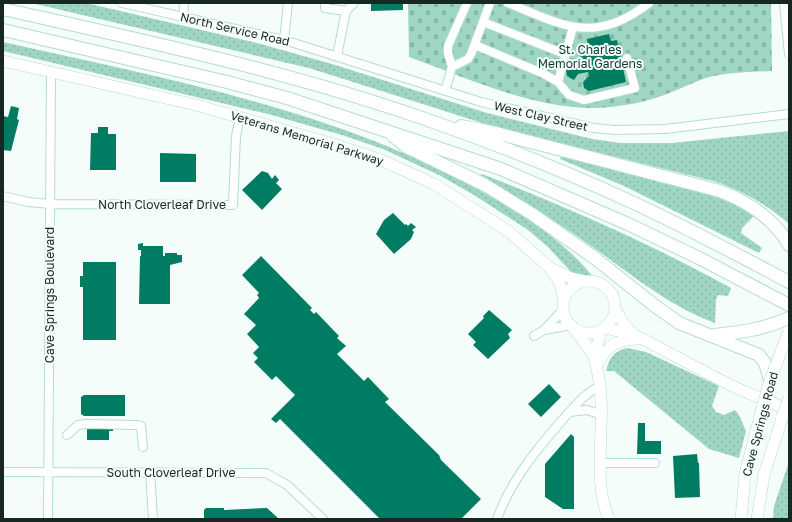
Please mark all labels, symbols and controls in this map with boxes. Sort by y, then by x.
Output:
street label: North Service Road [179,9,291,49]
park label: St. Charles Memorial Gardens [538,42,642,71]
street label: West Clay Street [493,98,590,134]
street label: Veterans Memorial Parkway [229,107,386,169]
street label: North Cloverleaf Drive [98,197,226,212]
street label: Cave Springs Boulevard [42,227,57,363]
street label: Cave Springs Road [739,370,781,478]
street label: South Cloverleaf Drive [107,465,235,480]

